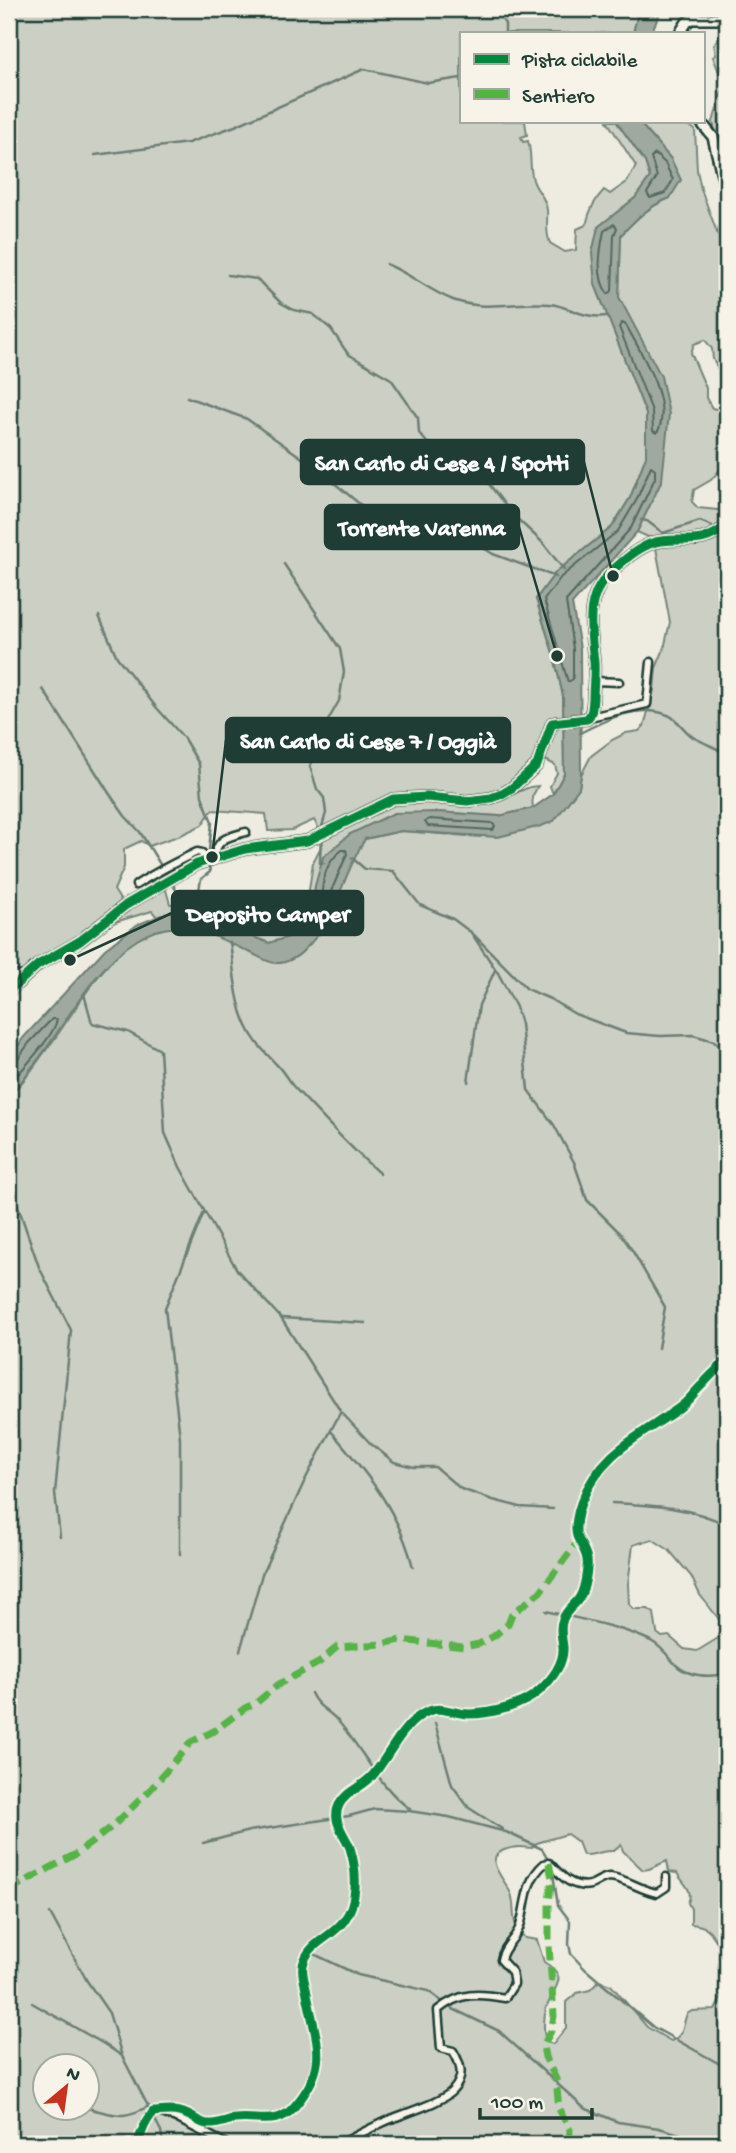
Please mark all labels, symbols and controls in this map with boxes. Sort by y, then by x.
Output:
legend [460,32,704,122]
text: Pista ciclabile [521,50,638,75]
text: Sentiero [522,86,595,111]
callout: San Carlo di Cese 4 / Spotti [301,440,584,484]
text: San Carlo di Cese 4 / Spotti [315,452,569,479]
callout: Torrente Varenna [325,505,519,549]
text: Torrente Varenna [337,517,507,544]
callout: San Carlo di Cese 7 / Oggià [226,718,510,762]
text: San Carlo di Cese 7 / Oggià [240,730,497,757]
callout: Deposito Camper [172,891,363,935]
text: Deposito Camper [184,903,352,930]
north arrow [32,2052,102,2122]
text: N [62,2062,84,2088]
scale bar [480,2076,592,2120]
text: 100 m [490,2092,543,2117]

